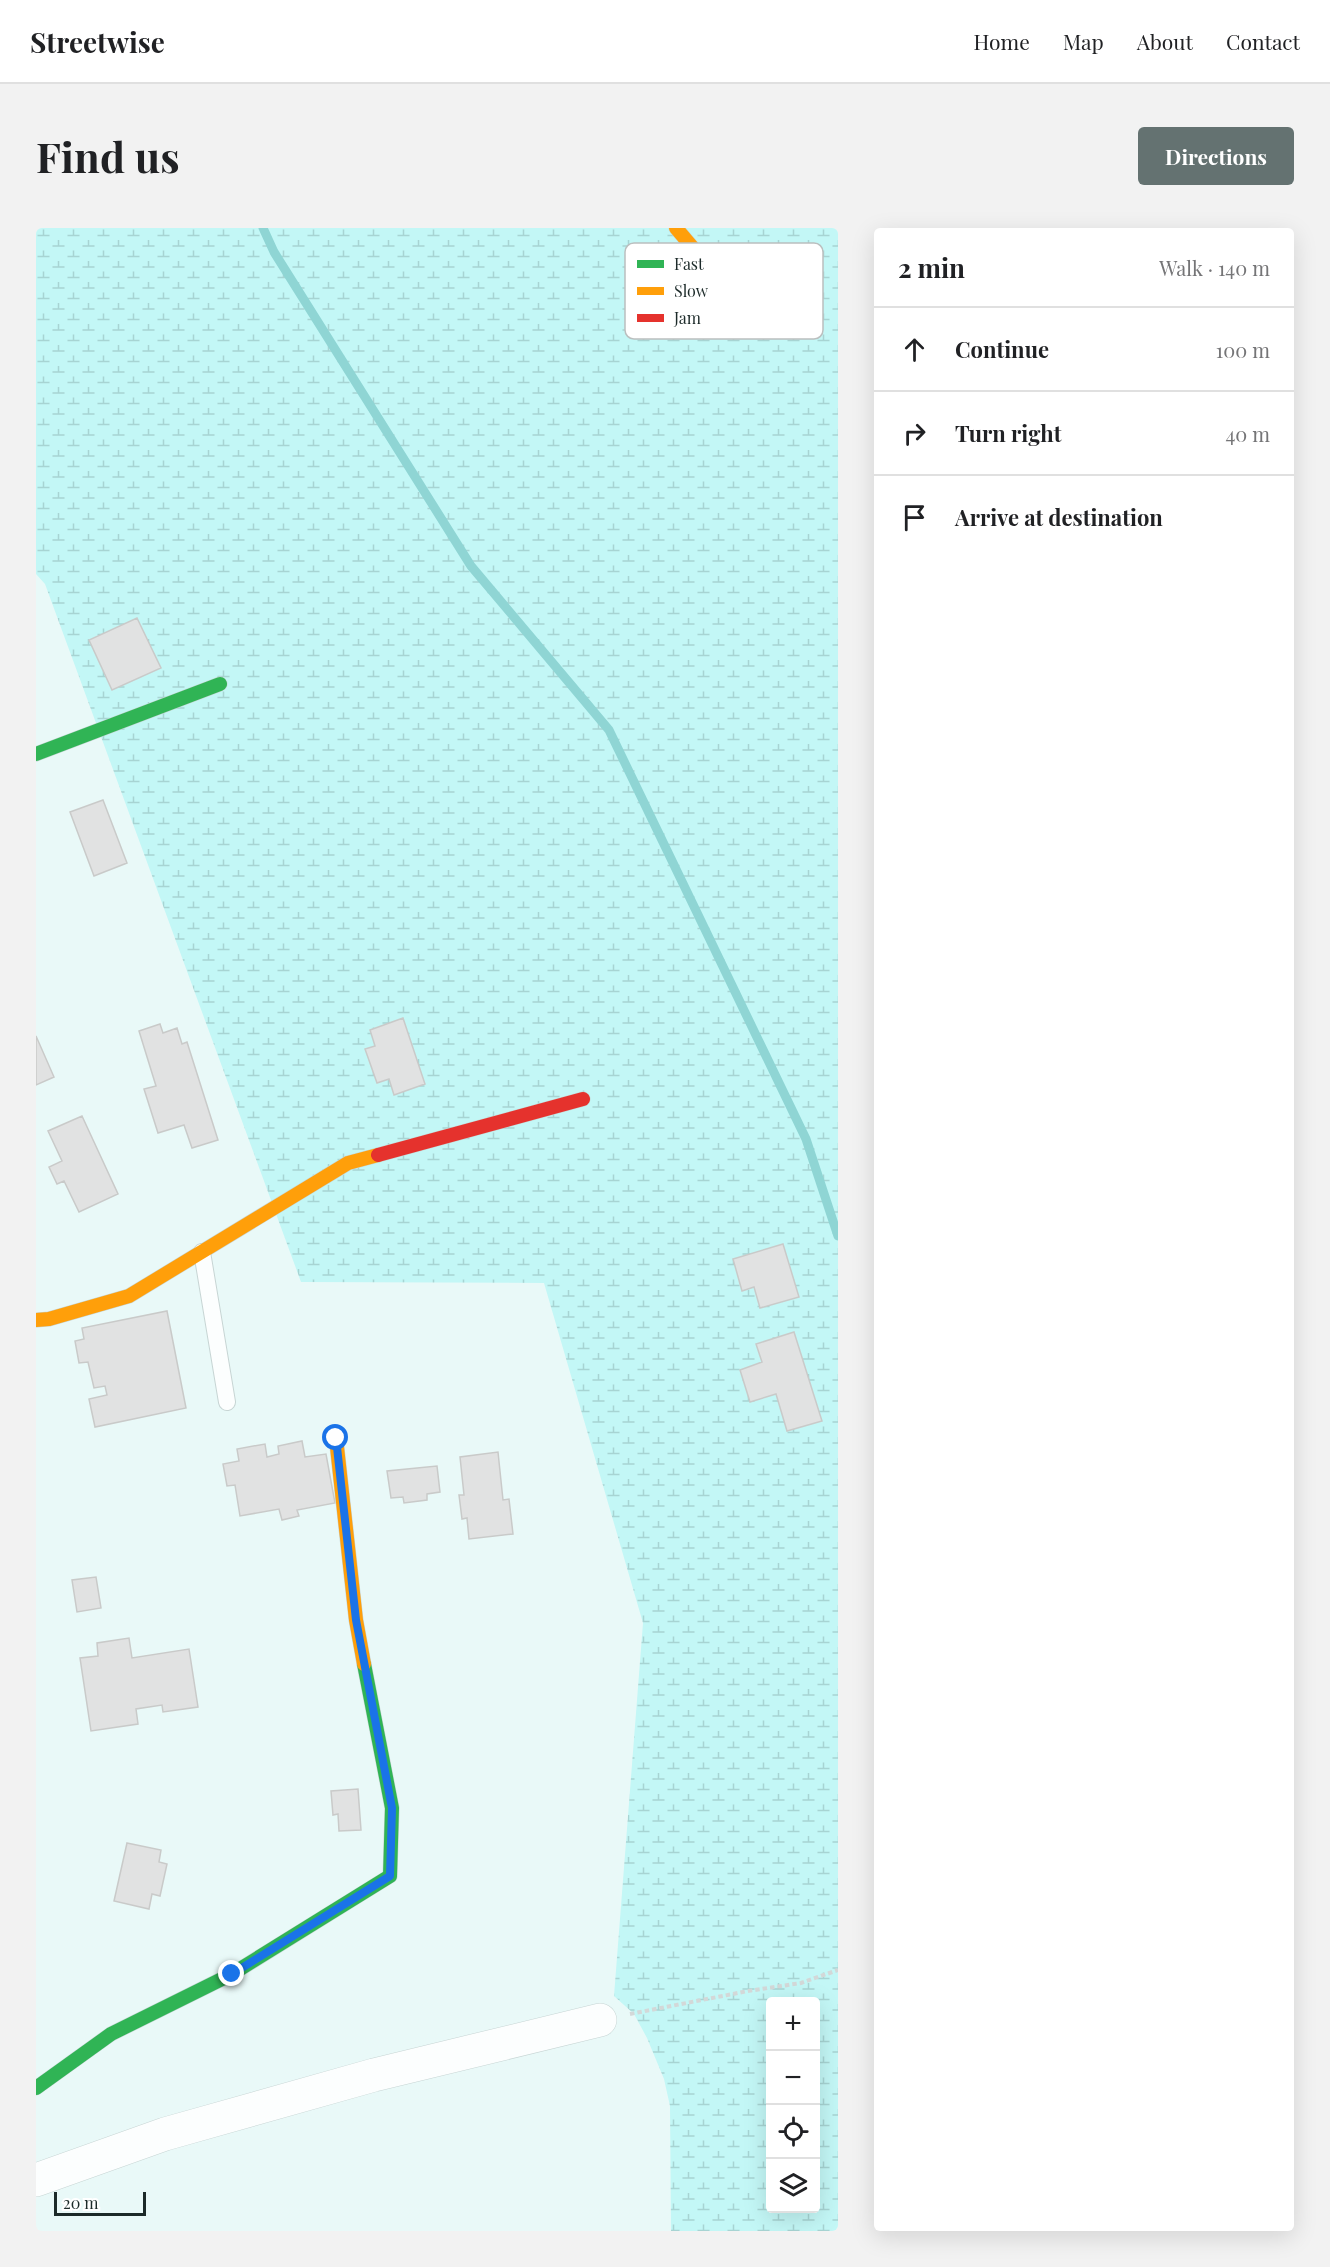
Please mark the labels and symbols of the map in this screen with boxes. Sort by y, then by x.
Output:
legend [625,243,823,339]
text: Fast [674,253,704,274]
text: Slow [674,280,709,301]
text: Jam [673,307,701,328]
route start [322,1424,348,1450]
route end [218,1960,244,1986]
scale bar [54,2189,146,2216]

